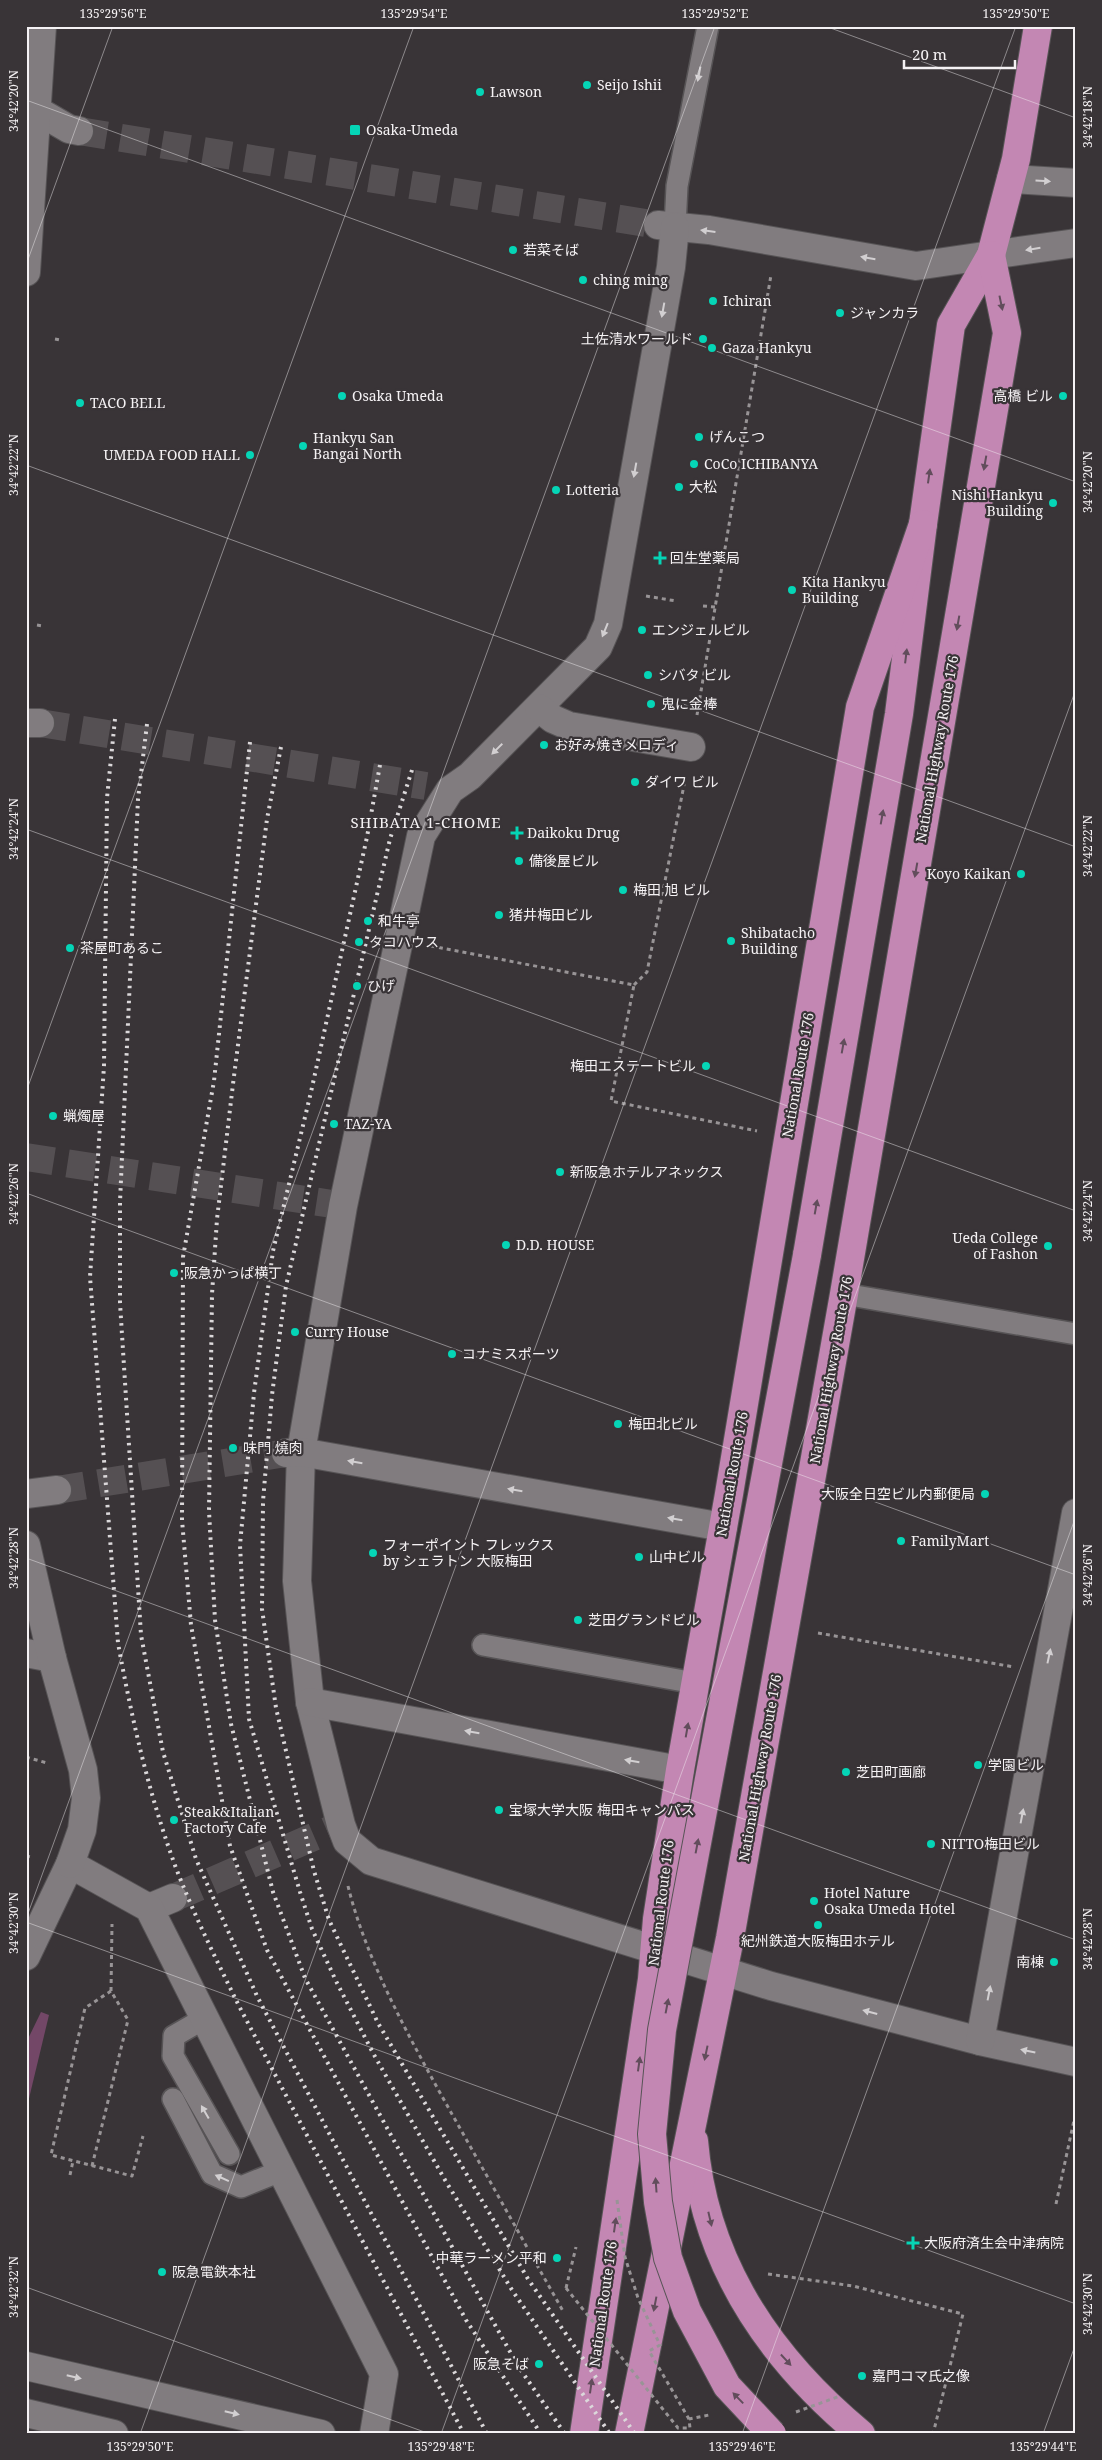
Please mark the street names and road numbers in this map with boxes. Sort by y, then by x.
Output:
street label: National Highway Route 176 [911,654,962,844]
street label: National Route 176 [777,1011,818,1139]
street label: National Highway Route 176 [805,1275,856,1465]
street label: National Route 176 [711,1410,752,1538]
street label: National Highway Route 176 [734,1673,785,1863]
street label: National Route 176 [643,1839,678,1967]
street label: National Route 176 [584,2240,621,2368]

